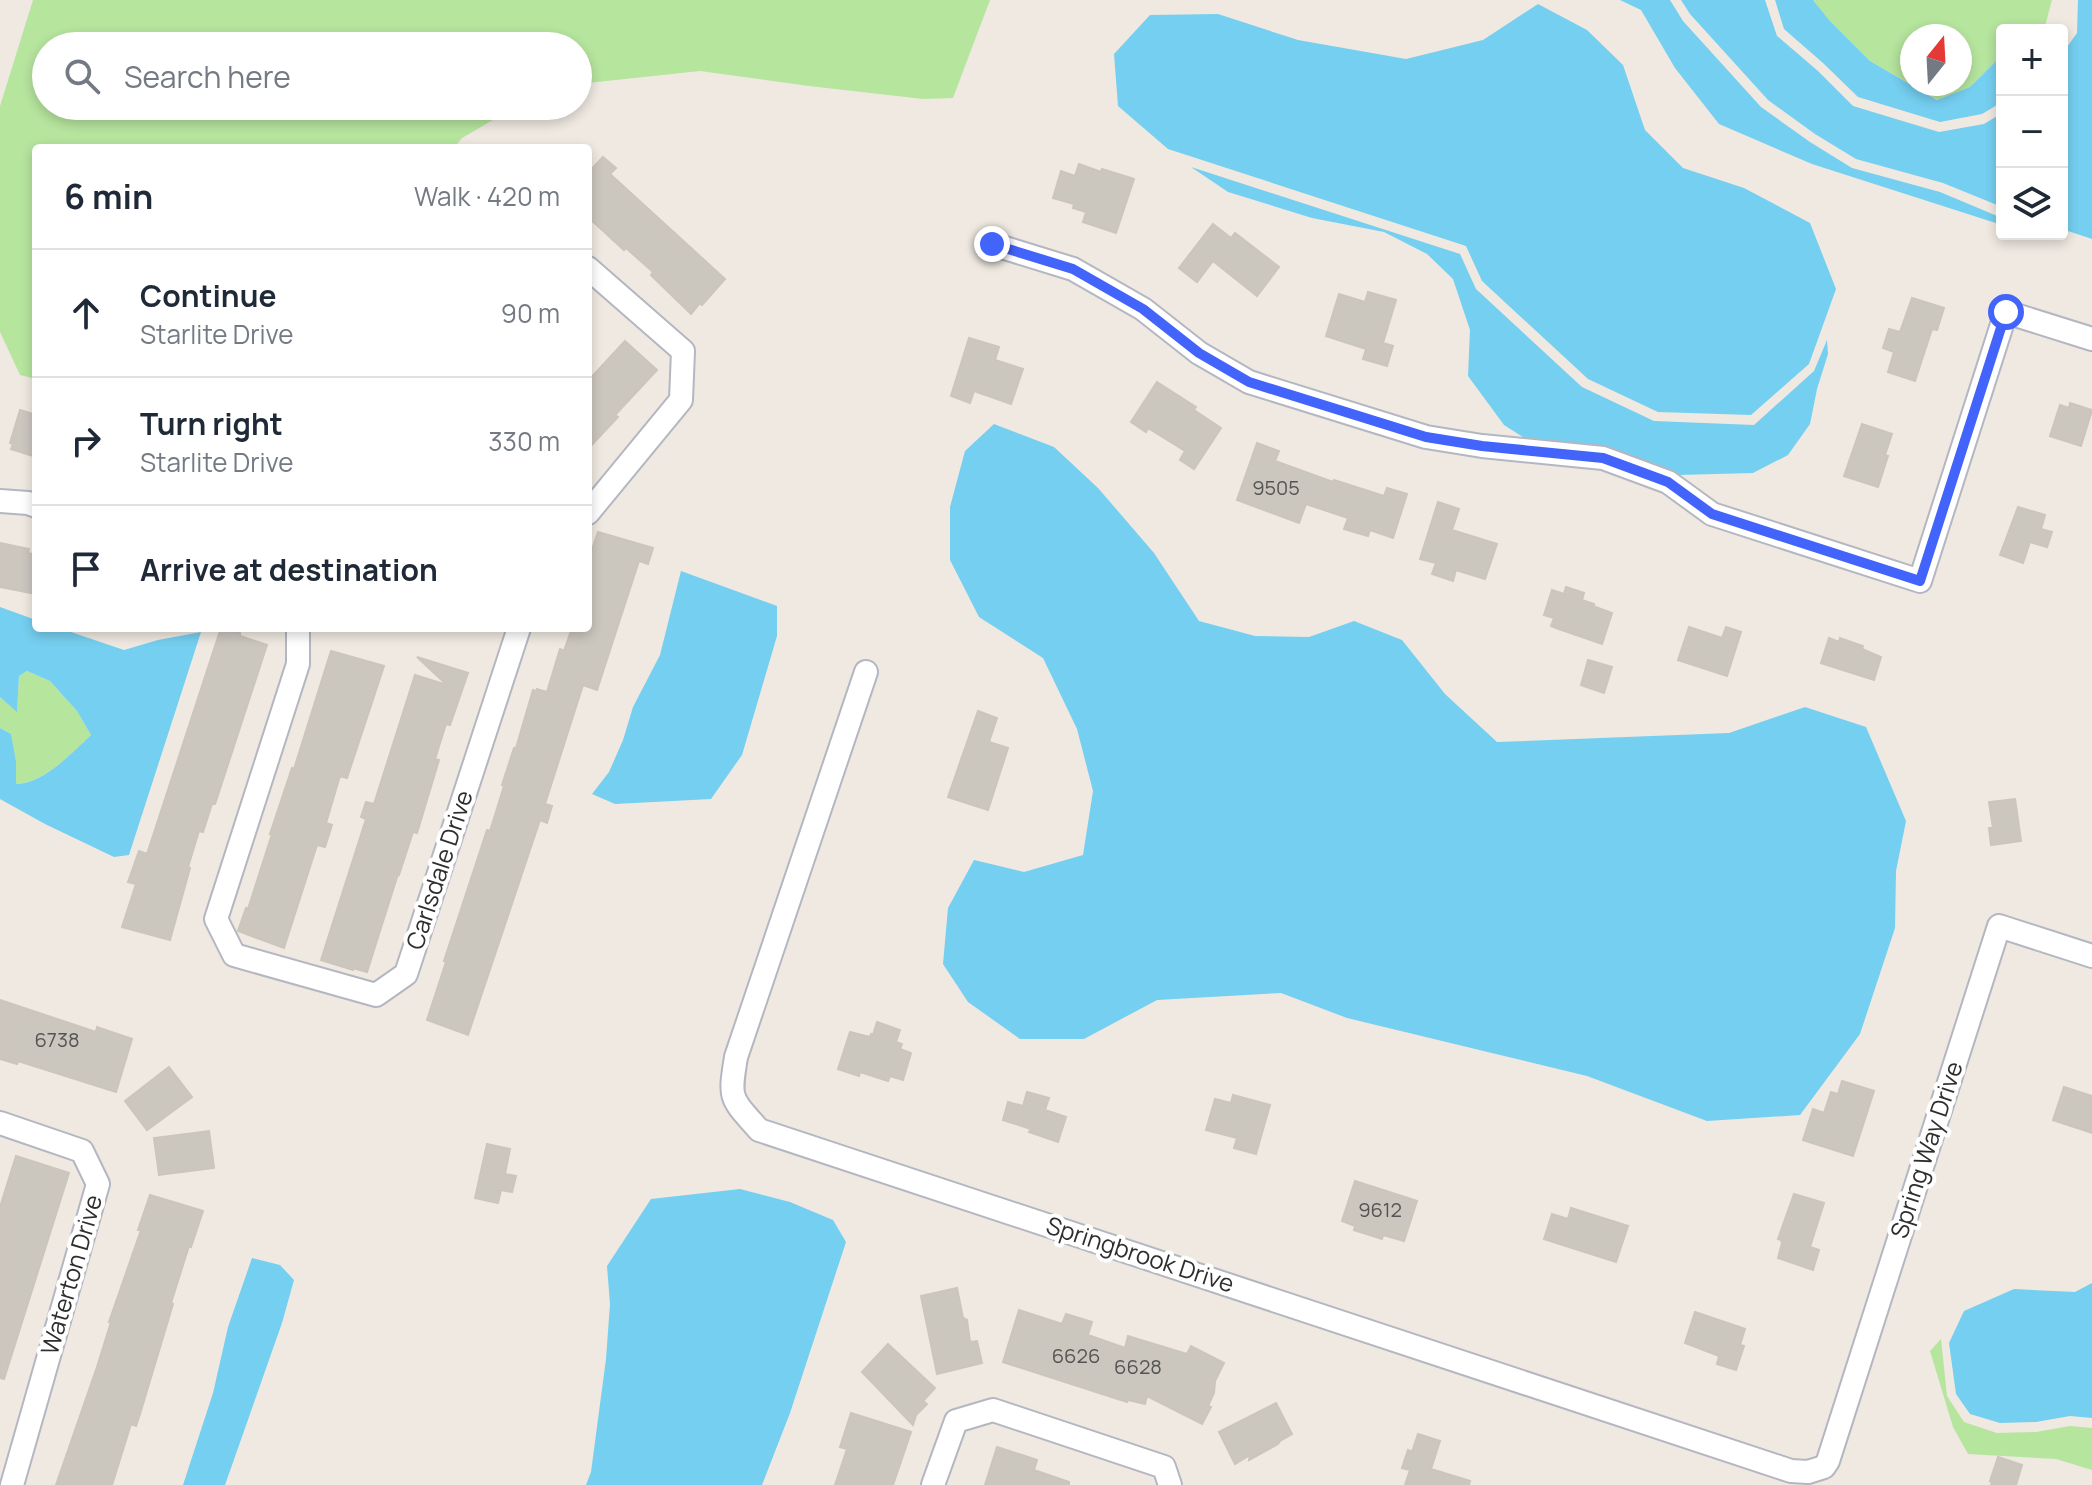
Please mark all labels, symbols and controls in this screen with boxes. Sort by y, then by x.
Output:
north arrow [1900,24,1972,96]
map controls [1996,24,2068,240]
button: + [1996,24,2068,96]
search box [32,32,592,120]
icon: search [60,54,104,98]
text: Search here [124,56,291,97]
button: − [1996,96,2068,168]
button: layers [1996,168,2068,240]
text: 6 min [64,173,153,219]
text: Walk · 420 m [414,178,560,214]
route end [974,226,1010,262]
text: Continue [140,275,276,316]
icon: ahead [64,291,108,335]
route start [1988,294,2024,330]
text: 90 m [501,295,560,331]
text: Starlite Drive [140,316,293,352]
text: Turn right [140,403,283,444]
icon: right [64,419,108,463]
text: 330 m [488,423,560,459]
text: Starlite Drive [140,444,293,480]
house number: 9505 [1252,474,1300,501]
icon: arrive [64,547,108,591]
text: Arrive at destination [140,549,438,590]
street label: Carlsdale Drive [397,786,480,953]
house number: 6738 [34,1026,80,1053]
street label: Spring Way Drive [1881,1057,1970,1242]
street label: Waterton Drive [32,1191,109,1358]
house number: 9612 [1358,1196,1402,1223]
street label: Springbrook Drive [1042,1208,1239,1299]
house number: 6626 [1052,1342,1100,1369]
house number: 6628 [1114,1353,1162,1380]

